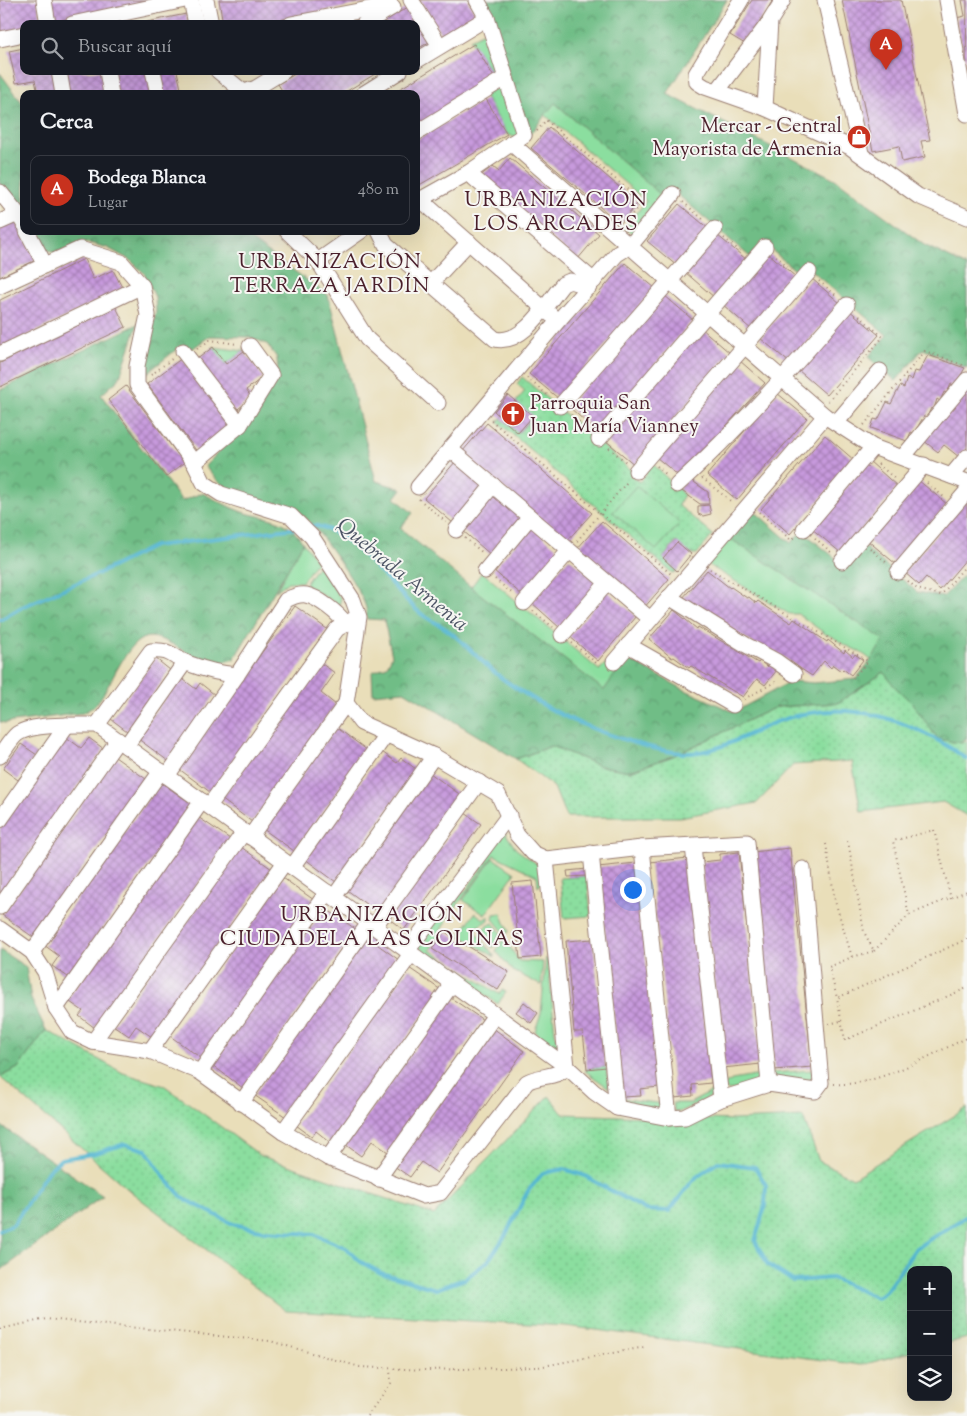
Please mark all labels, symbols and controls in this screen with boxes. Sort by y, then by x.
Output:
search box [20,20,420,75]
pin: A [870,29,902,70]
icon: search [38,34,66,62]
text: Buscar aquí [78,34,172,61]
text: Cerca [40,108,93,138]
place label: Mercar - Central Mayorista de Armenia [652,113,842,165]
shop icon: Mercar - Central Mayorista de Armenia [846,124,872,150]
text: Bodega Blanca [88,165,206,192]
text: A [51,179,64,202]
text: 480 m [358,179,399,202]
district label: URBANIZACIÓN LOS ARCADES [464,186,648,240]
text: Lugar [88,192,128,215]
district label: URBANIZACIÓN TERRAZA JARDÍN [230,248,430,302]
place label: Parroquia San Juan María Vianney [529,390,699,442]
church icon: Parroquia San Juan María Vianney [500,401,526,427]
water label: Quebrada Armenia [330,512,474,640]
your location [620,877,646,903]
district label: URBANIZACIÓN CIUDADELA LAS COLINAS [220,901,524,955]
map controls [907,1266,952,1401]
button: + [907,1266,952,1311]
button: − [907,1311,952,1356]
button: layers [907,1356,952,1401]

